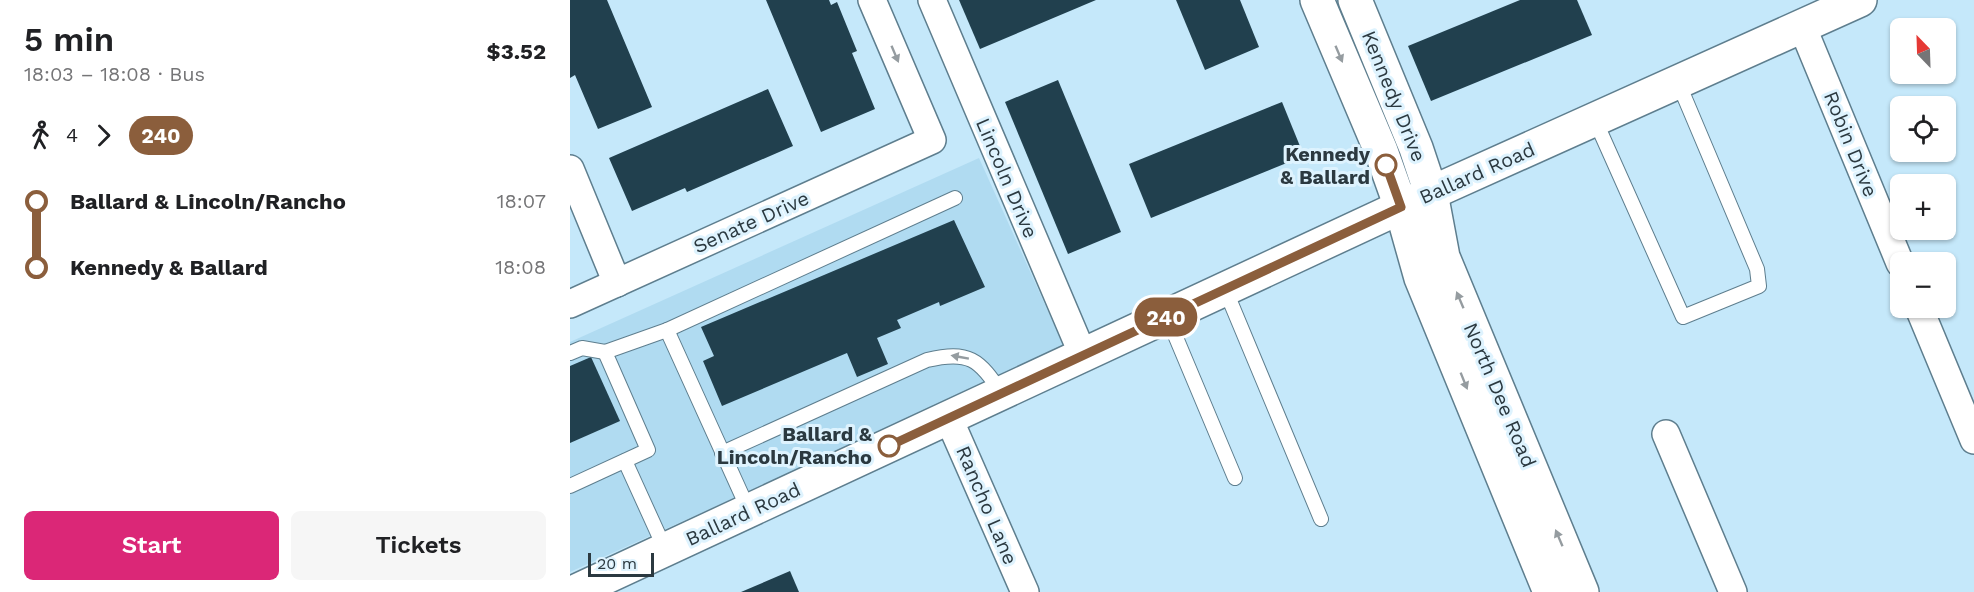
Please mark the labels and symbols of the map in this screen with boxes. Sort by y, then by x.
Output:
north arrow [1890,18,1956,84]
street label: Kennedy Drive [1357,27,1431,165]
one-way arrow [890,45,900,63]
one-way arrow [1335,45,1345,63]
street label: Robin Drive [1819,88,1883,200]
street label: Lincoln Drive [971,114,1043,242]
street label: Ballard Road [1415,137,1539,209]
place label: Kennedy & Ballard [1280,142,1371,189]
marker: Kennedy & Ballard [1375,154,1397,176]
street label: Senate Drive [689,186,813,258]
one-way arrow [1455,290,1465,308]
line badge: 240 [1132,298,1200,336]
street label: North Dee Road [1459,319,1541,471]
one-way arrow [950,352,969,361]
one-way arrow [1460,372,1469,390]
place label: Ballard & Lincoln/Rancho [717,422,872,469]
marker: Ballard & Lincoln/Rancho [878,435,900,457]
street label: Rancho Lane [951,442,1023,568]
street label: Ballard Road [682,477,804,551]
one-way arrow [1554,529,1563,547]
scale bar [588,550,654,578]

